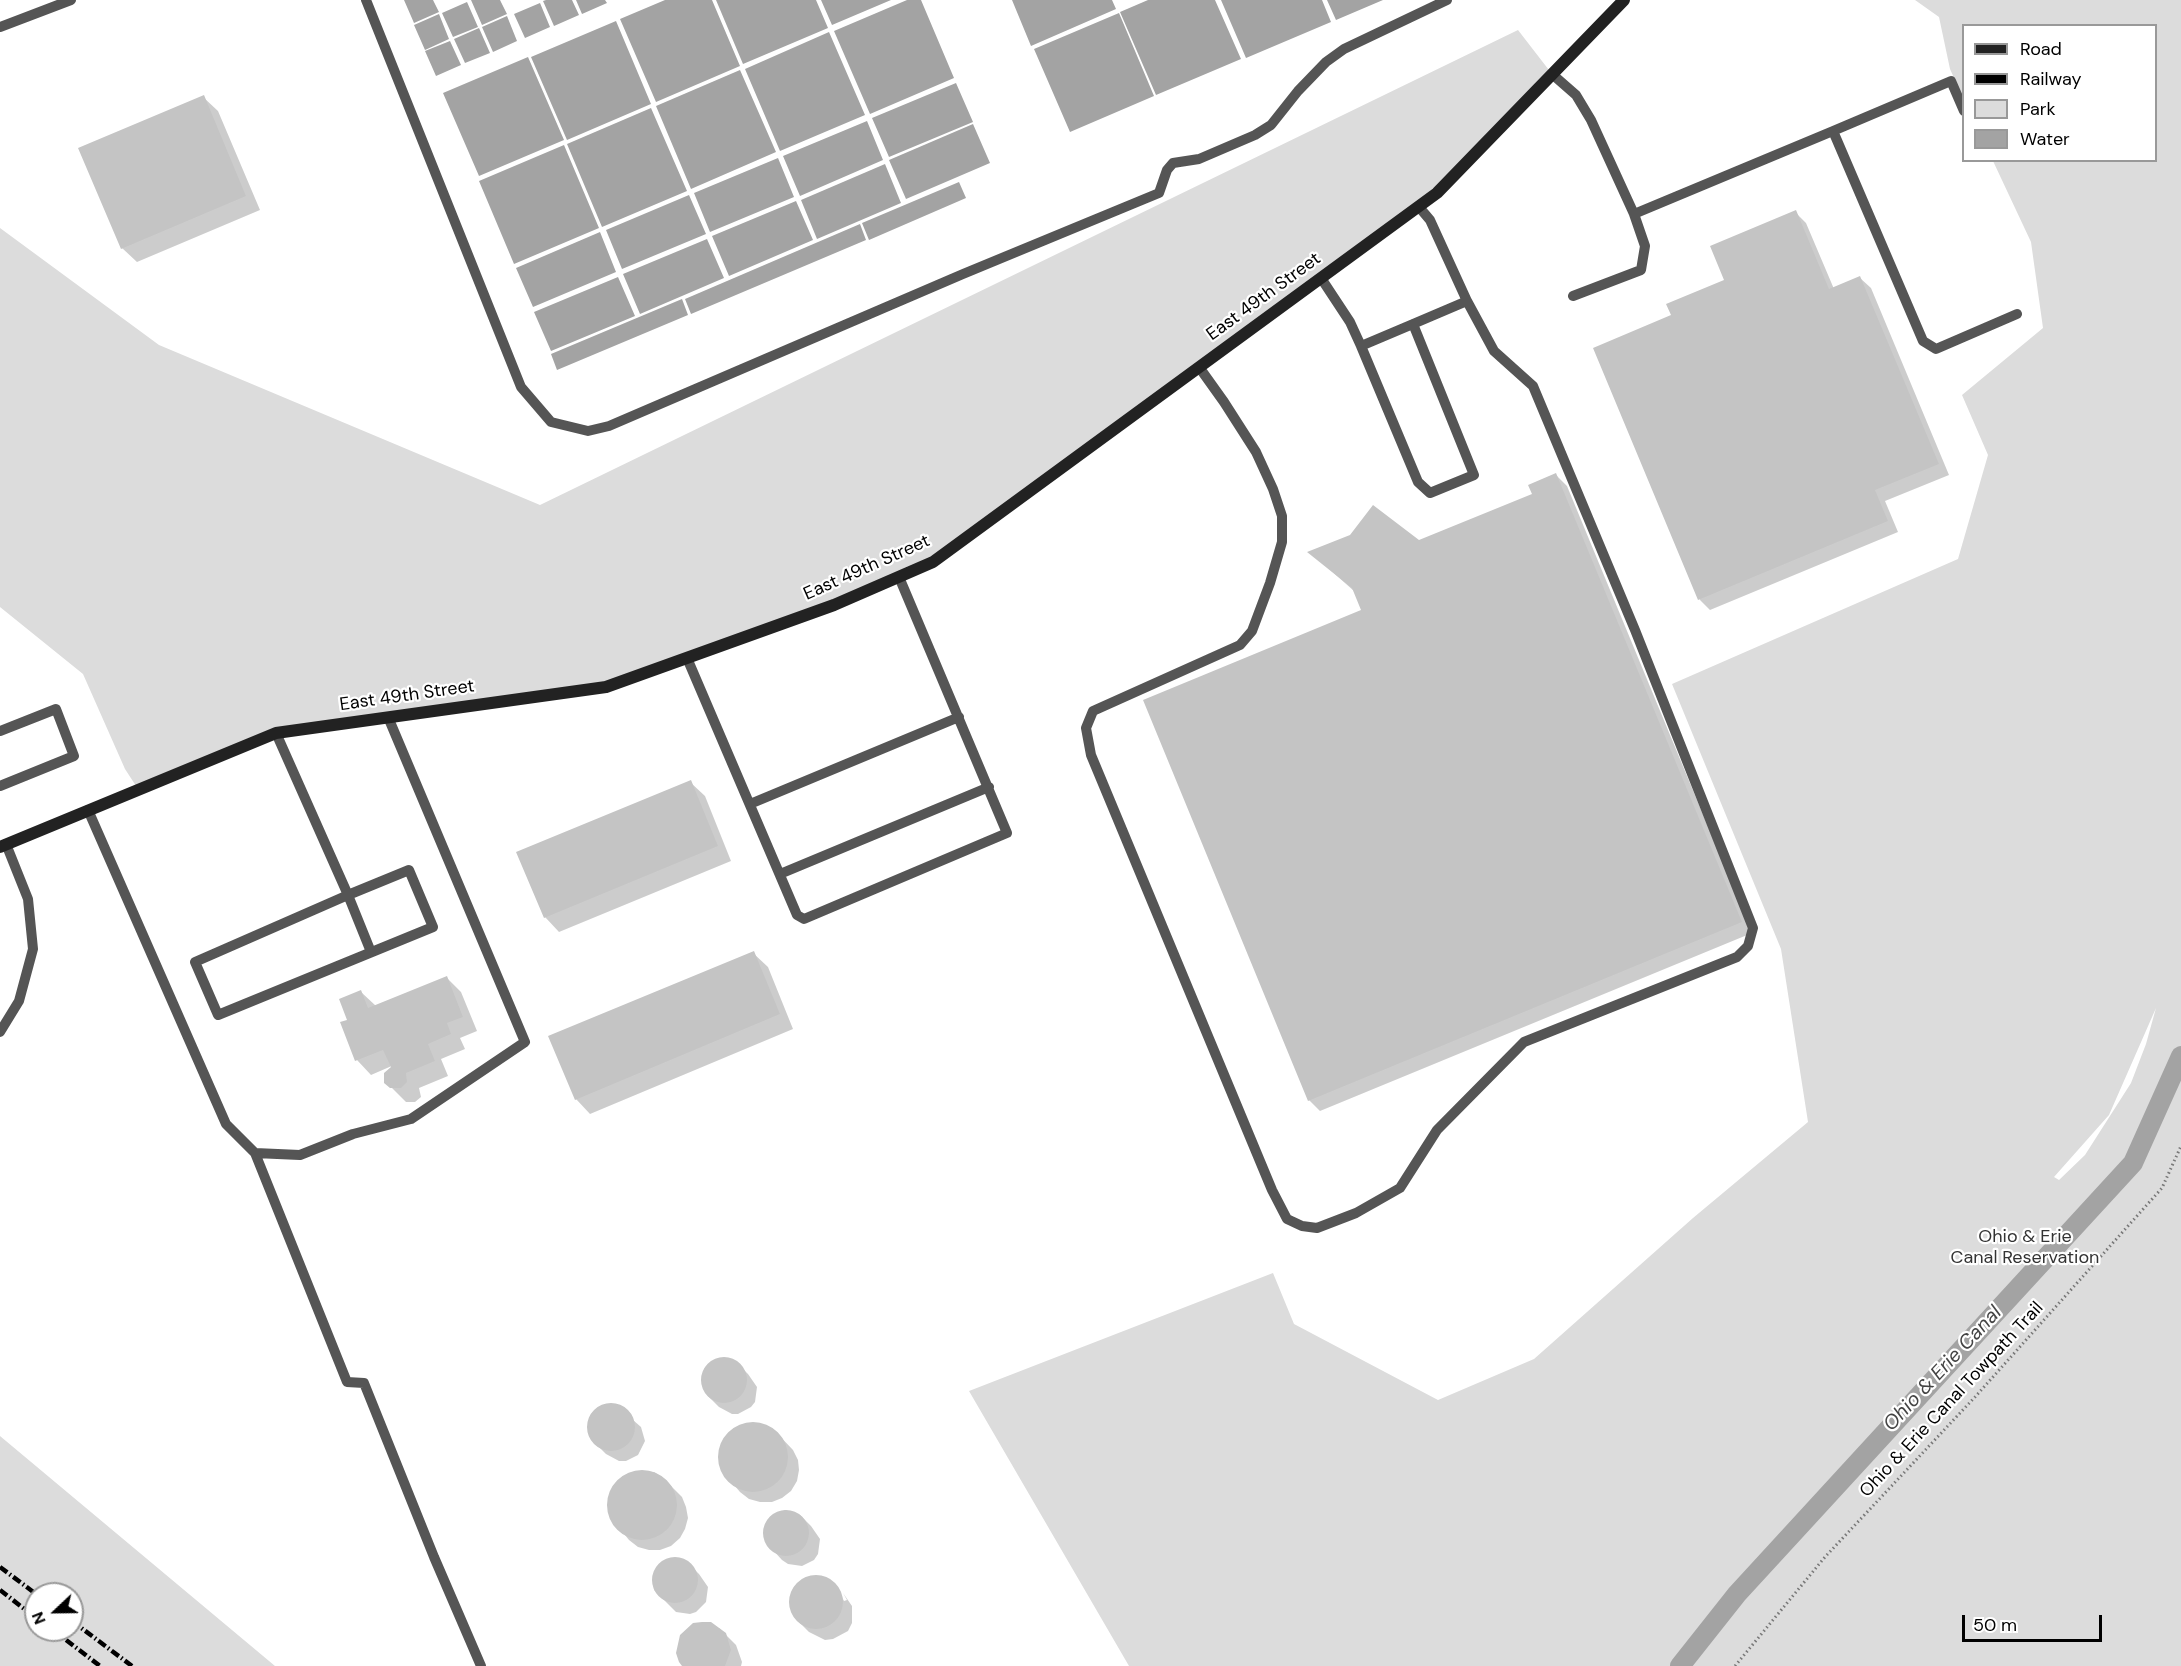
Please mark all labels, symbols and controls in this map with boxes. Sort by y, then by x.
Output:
legend [1962,24,2157,162]
text: Road [2020,37,2062,61]
text: Railway [2020,67,2082,91]
text: Park [2020,97,2056,121]
text: Water [2020,127,2070,151]
street label: East 49th Street [1203,248,1325,346]
street label: East 49th Street [801,530,933,606]
street label: East 49th Street [338,676,476,716]
park label: Ohio & Erie Canal Reservation [1951,1226,2099,1268]
street label: Ohio & Erie Canal Towpath Trail [1856,1298,2048,1502]
water label: Ohio & Erie Canal [1879,1301,2007,1437]
north arrow [24,1582,84,1642]
scale bar [1965,1603,2104,1641]
text: N [27,1609,51,1628]
text: 50 m [1973,1613,2017,1637]

